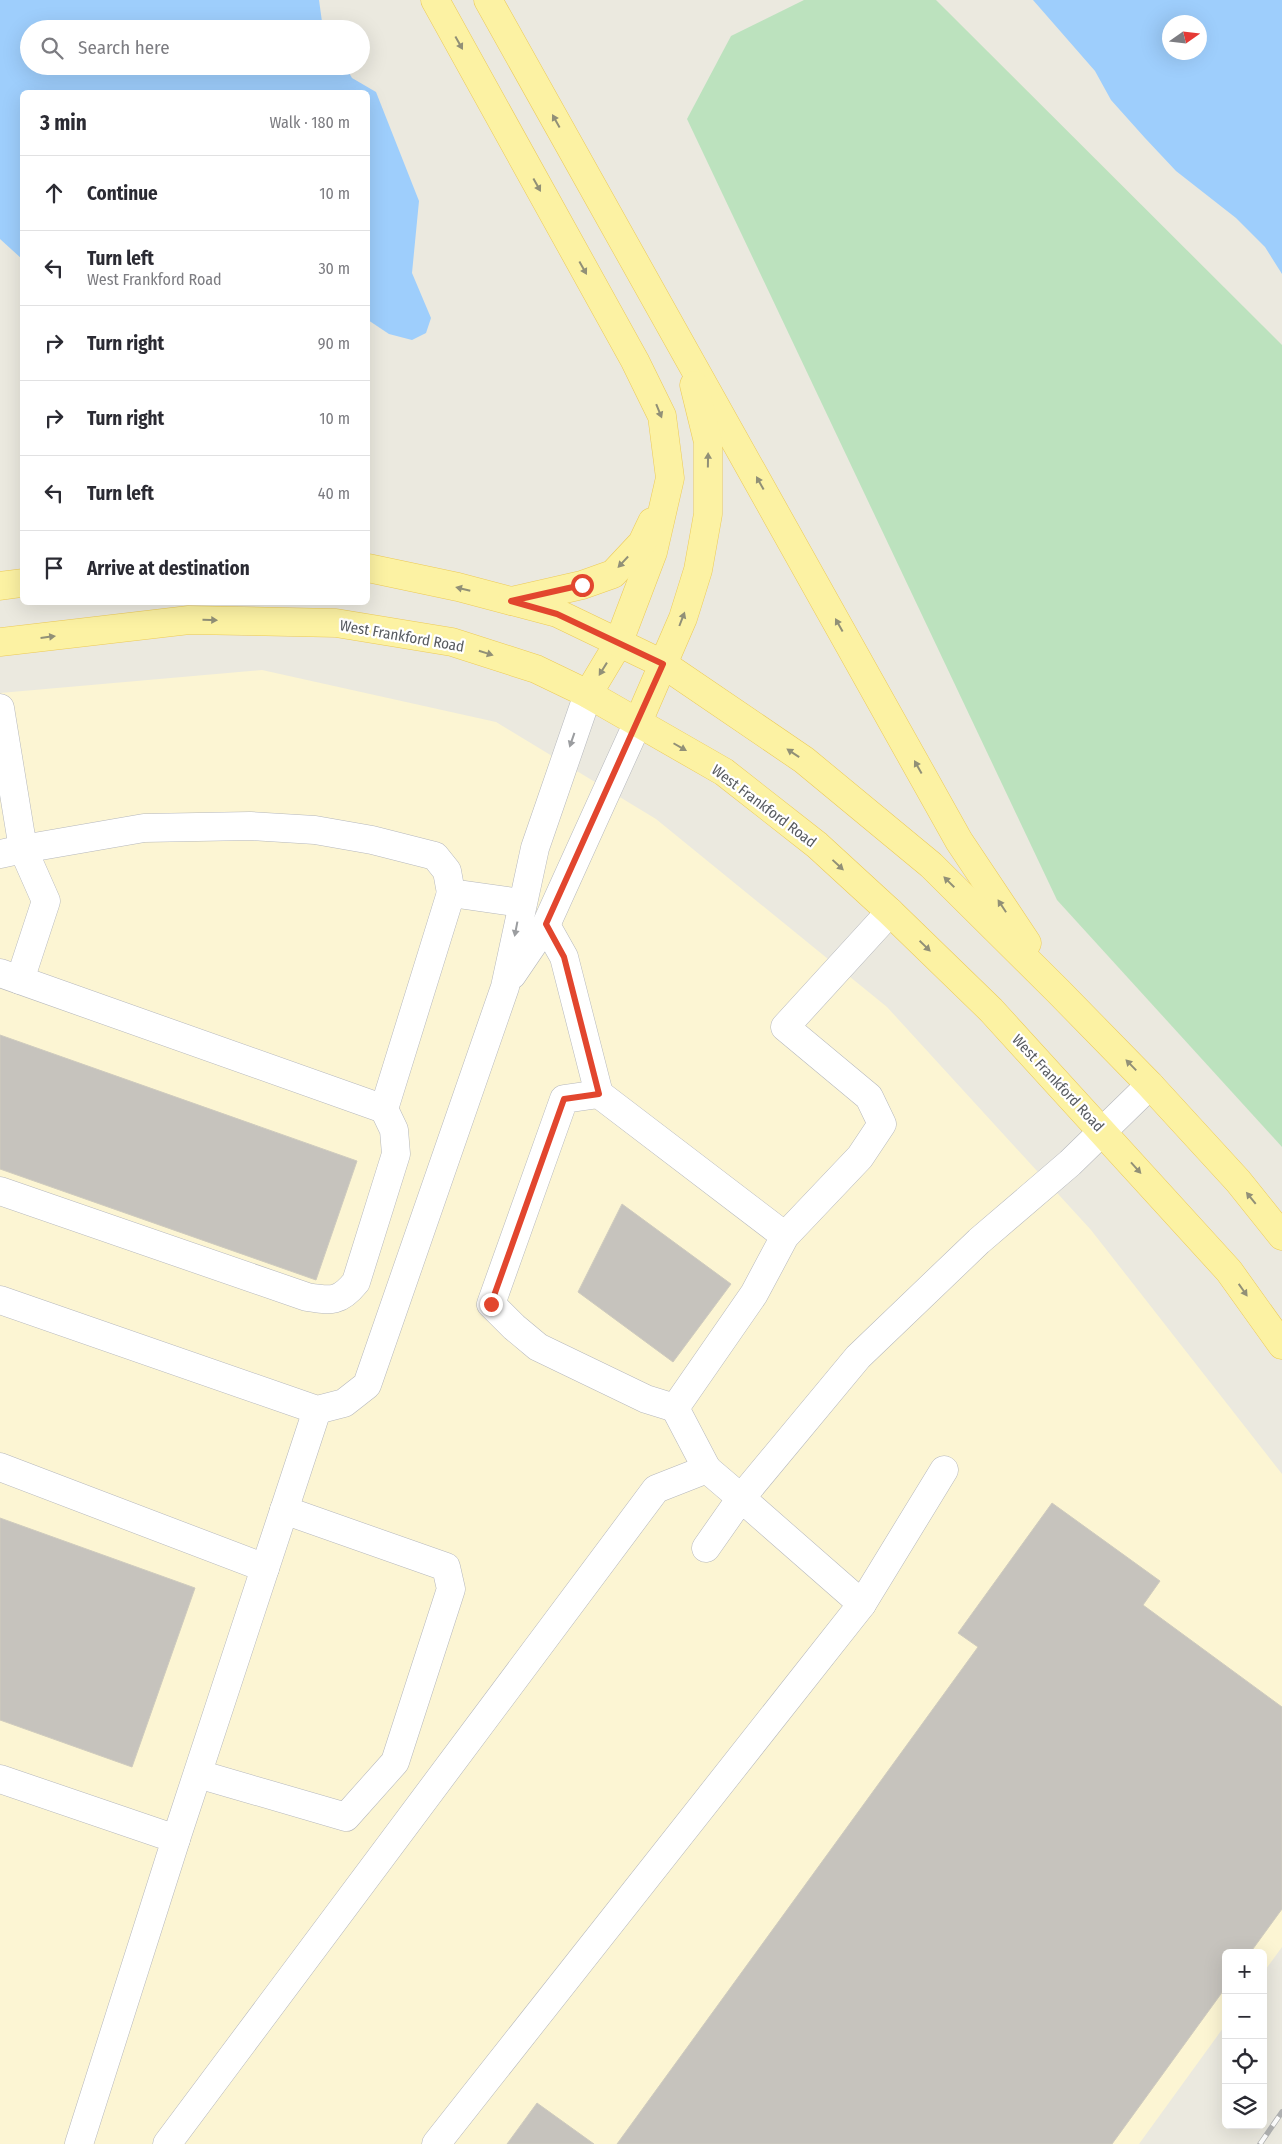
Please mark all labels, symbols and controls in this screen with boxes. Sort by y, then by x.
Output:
north arrow [1162,15,1207,60]
search box [20,20,370,75]
icon: search [38,34,66,62]
text: Search here [78,36,170,59]
one-way arrow [454,36,463,49]
text: 3 min [40,110,87,136]
text: Walk · 180 m [270,113,350,132]
one-way arrow [551,115,560,128]
one-way arrow [533,178,541,193]
icon: ahead [40,179,68,207]
text: Continue [87,182,158,205]
text: 10 m [319,184,350,203]
text: Turn left [87,247,154,270]
icon: left [40,254,68,282]
text: 30 m [318,259,350,278]
one-way arrow [578,261,587,275]
text: West Frankford Road [87,270,222,289]
icon: right [40,329,68,357]
text: Turn right [87,332,164,355]
text: 90 m [318,334,350,353]
icon: right [40,404,68,432]
one-way arrow [655,404,663,419]
text: Turn right [87,407,164,430]
text: 10 m [319,409,350,428]
one-way arrow [704,452,712,468]
one-way arrow [756,476,764,491]
icon: left [40,479,68,507]
text: Turn left [87,482,154,505]
text: 40 m [318,484,350,503]
icon: arrive [40,554,68,582]
one-way arrow [618,556,629,569]
text: Arrive at destination [87,557,250,580]
route start [571,574,594,597]
one-way arrow [456,585,471,593]
one-way arrow [678,611,686,626]
one-way arrow [202,616,218,624]
street label: West Frankford Road [338,616,466,656]
one-way arrow [835,618,843,633]
one-way arrow [41,633,57,641]
one-way arrow [479,650,494,657]
one-way arrow [598,662,607,676]
one-way arrow [568,733,576,748]
one-way arrow [674,742,687,751]
one-way arrow [786,748,800,758]
one-way arrow [914,760,922,775]
street label: West Frankford Road [708,761,820,851]
one-way arrow [832,859,844,871]
one-way arrow [943,877,955,889]
one-way arrow [997,899,1007,913]
one-way arrow [512,922,520,938]
one-way arrow [918,940,930,952]
street label: West Frankford Road [1008,1031,1108,1135]
one-way arrow [1125,1059,1137,1071]
one-way arrow [1130,1161,1141,1174]
one-way arrow [1246,1192,1257,1205]
one-way arrow [1237,1283,1248,1296]
route end [480,1293,503,1316]
map controls [1222,1949,1267,2129]
button: + [1222,1949,1267,1994]
button: − [1222,1994,1267,2039]
button: locate [1222,2039,1267,2084]
button: layers [1222,2084,1267,2129]

